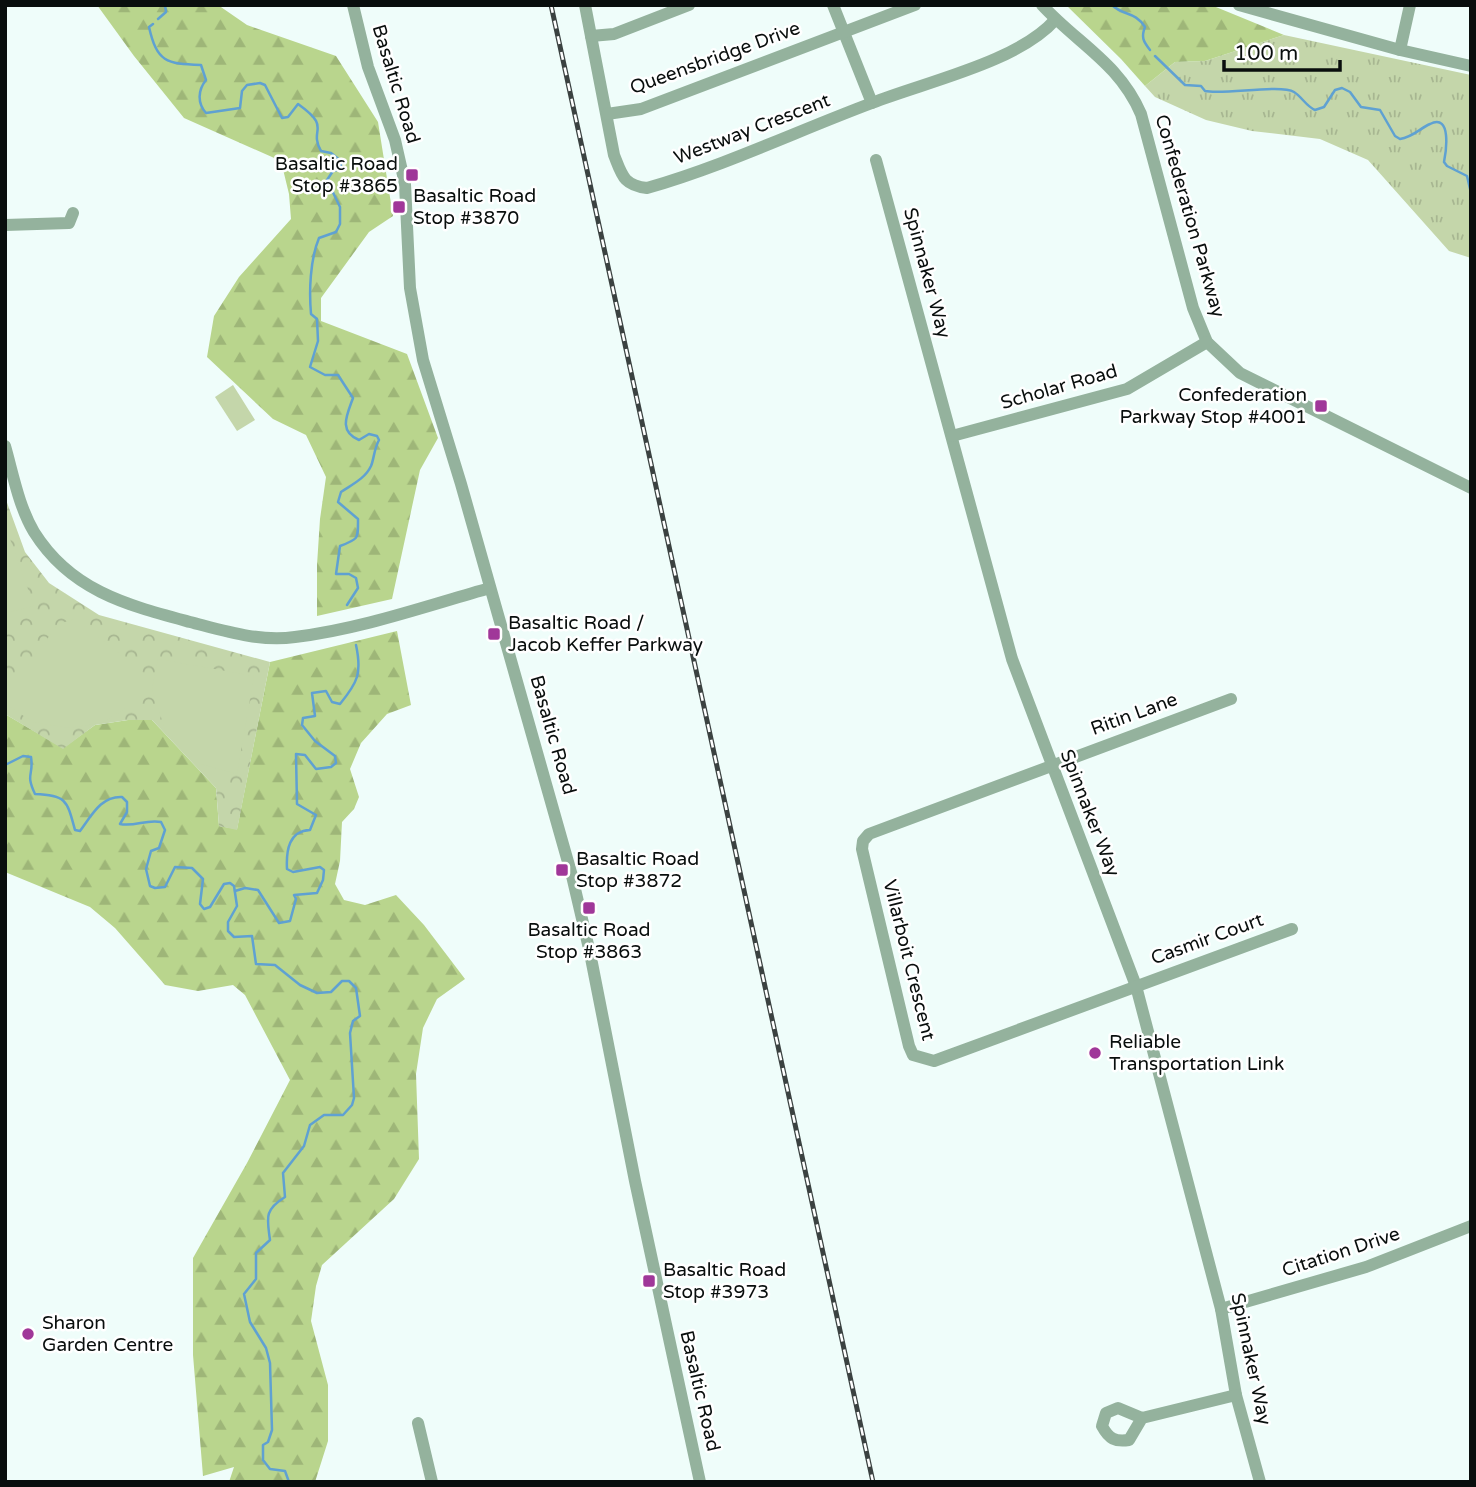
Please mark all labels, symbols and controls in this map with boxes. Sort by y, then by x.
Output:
street label: Queensbridge Drive [627,17,803,99]
street label: Basaltic Road [367,22,425,146]
scale bar [1224,28,1340,72]
text: 100 m [1234,41,1298,66]
street label: Westway Crescent [671,89,833,169]
street label: Confederation Parkway [1150,112,1230,320]
place label: Basaltic Road Stop #3865 [275,153,398,197]
marker: Basaltic Road Stop #3865 [404,167,420,183]
place label: Basaltic Road Stop #3870 [413,185,536,229]
marker: Basaltic Road Stop #3870 [391,199,407,215]
street label: Spinnaker Way [899,205,955,341]
street label: Scholar Road [998,360,1120,414]
place label: Confederation Parkway Stop #4001 [1120,384,1307,428]
marker: Confederation Parkway Stop #4001 [1313,398,1329,414]
place label: Basaltic Road / Jacob Keffer Parkway [508,612,703,656]
marker: Basaltic Road / Jacob Keffer Parkway [486,626,502,642]
street label: Basaltic Road [525,673,581,797]
street label: Ritin Lane [1088,688,1180,740]
street label: Spinnaker Way [1056,746,1124,880]
place label: Basaltic Road Stop #3872 [576,848,699,892]
marker: Basaltic Road Stop #3872 [554,862,570,878]
street label: Villarboit Crescent [878,877,940,1043]
marker: Basaltic Road Stop #3863 [581,900,597,916]
street label: Casmir Court [1148,908,1266,970]
place label: Basaltic Road Stop #3863 [527,919,651,963]
place label: Reliable Transportation Link [1109,1031,1284,1075]
marker: Reliable Transportation Link [1087,1045,1103,1061]
street label: Citation Drive [1279,1223,1403,1281]
place label: Basaltic Road Stop #3973 [663,1259,786,1303]
marker: Basaltic Road Stop #3973 [641,1273,657,1289]
street label: Spinnaker Way [1226,1291,1276,1427]
place label: Sharon Garden Centre [42,1312,173,1356]
marker: Sharon Garden Centre [20,1326,36,1342]
street label: Basaltic Road [675,1329,725,1453]

